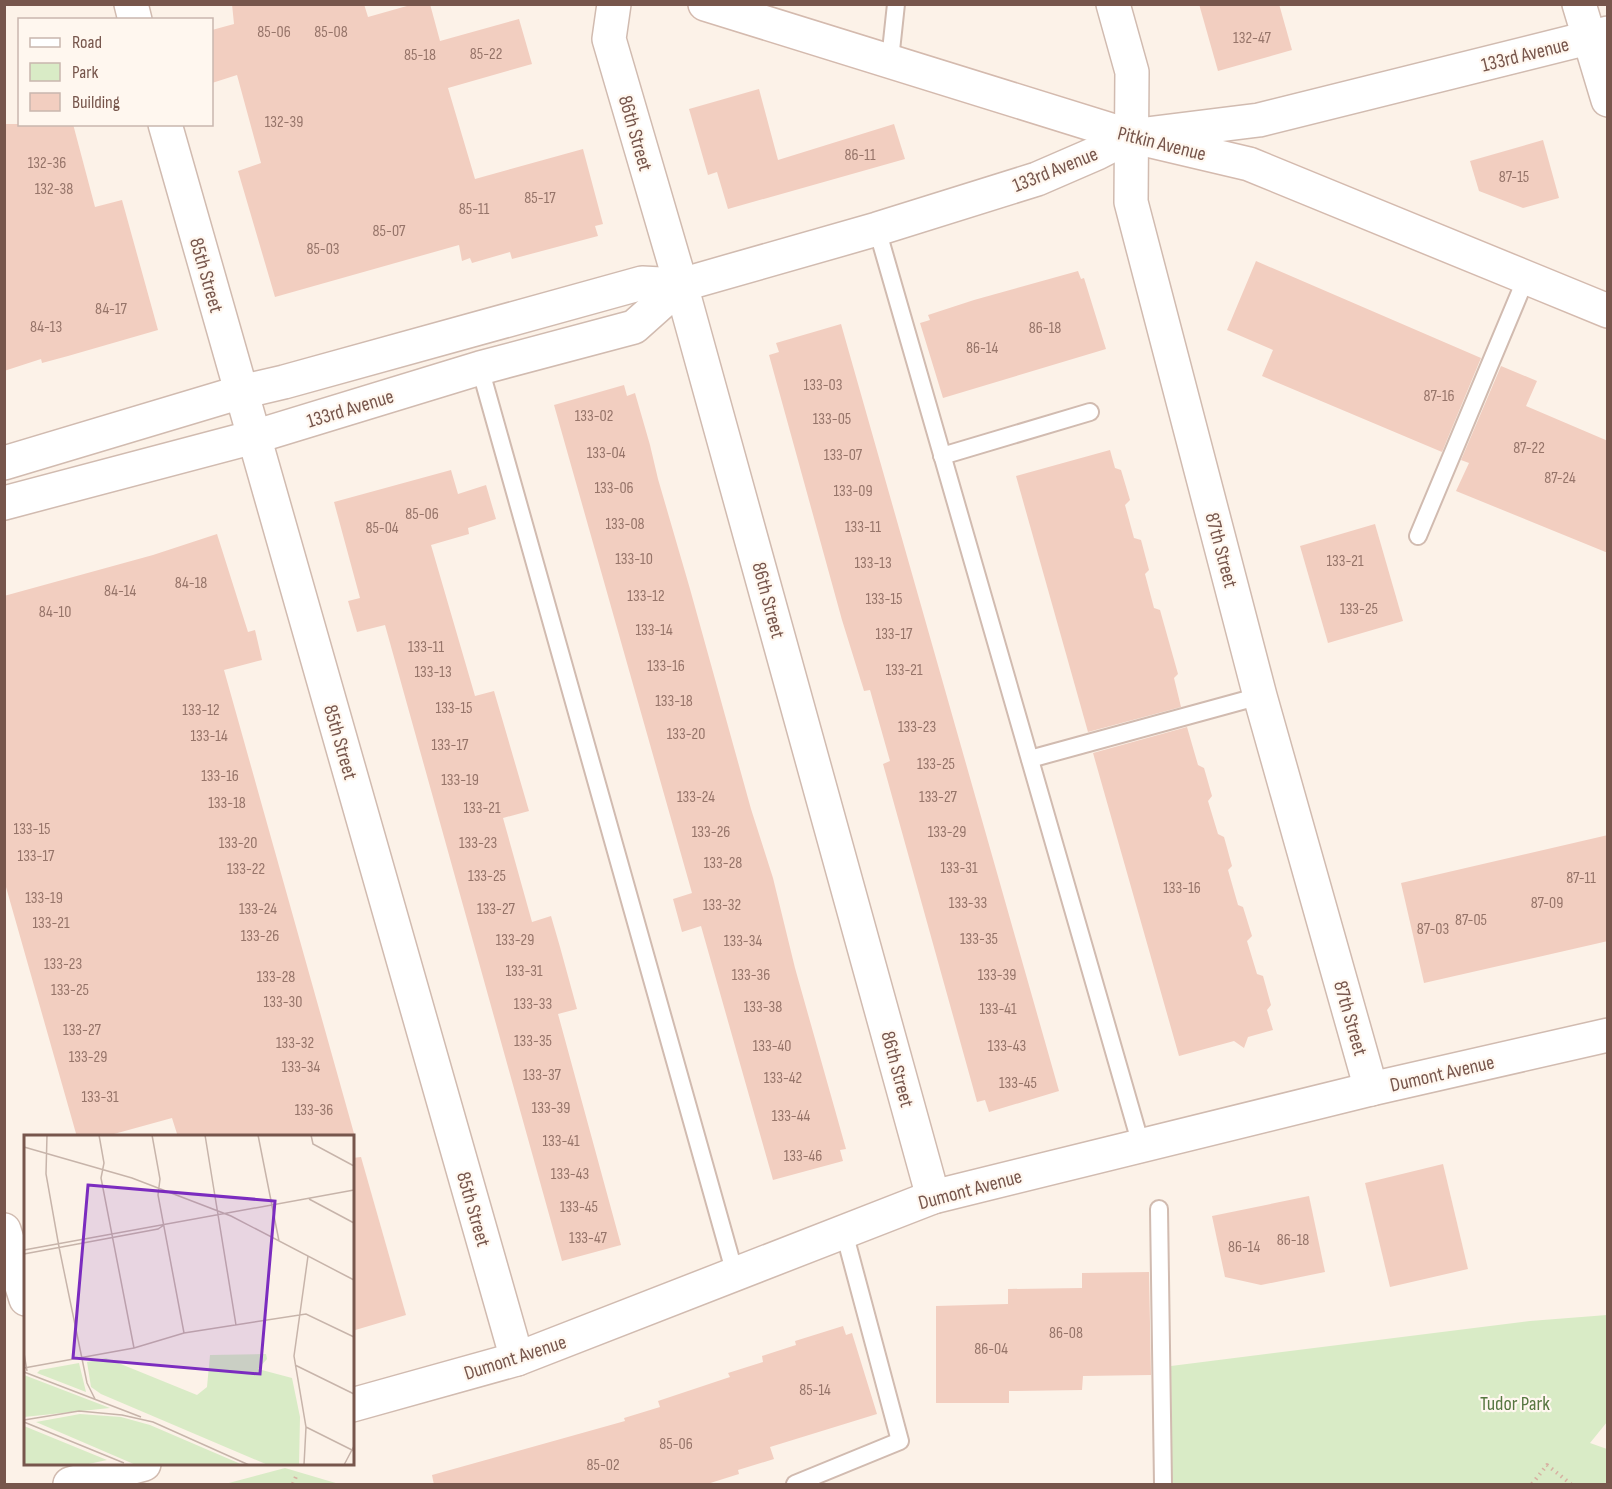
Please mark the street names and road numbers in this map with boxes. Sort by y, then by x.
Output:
street label: 133rd Avenue [1479,32,1572,77]
street label: 86th Street [613,93,657,174]
street label: Pitkin Avenue [1115,121,1208,167]
street label: 133rd Avenue [1009,142,1101,198]
street label: 85th Street [184,235,228,316]
street label: 133rd Avenue [304,384,397,434]
street label: 87th Street [1199,510,1243,591]
street label: 86th Street [746,560,790,641]
street label: 85th Street [318,702,362,783]
street label: 87th Street [1328,978,1372,1059]
street label: 86th Street [875,1029,919,1110]
street label: Dumont Avenue [1388,1050,1497,1098]
street label: Dumont Avenue [916,1165,1025,1215]
street label: 85th Street [451,1169,495,1250]
street label: Dumont Avenue [461,1330,570,1386]

